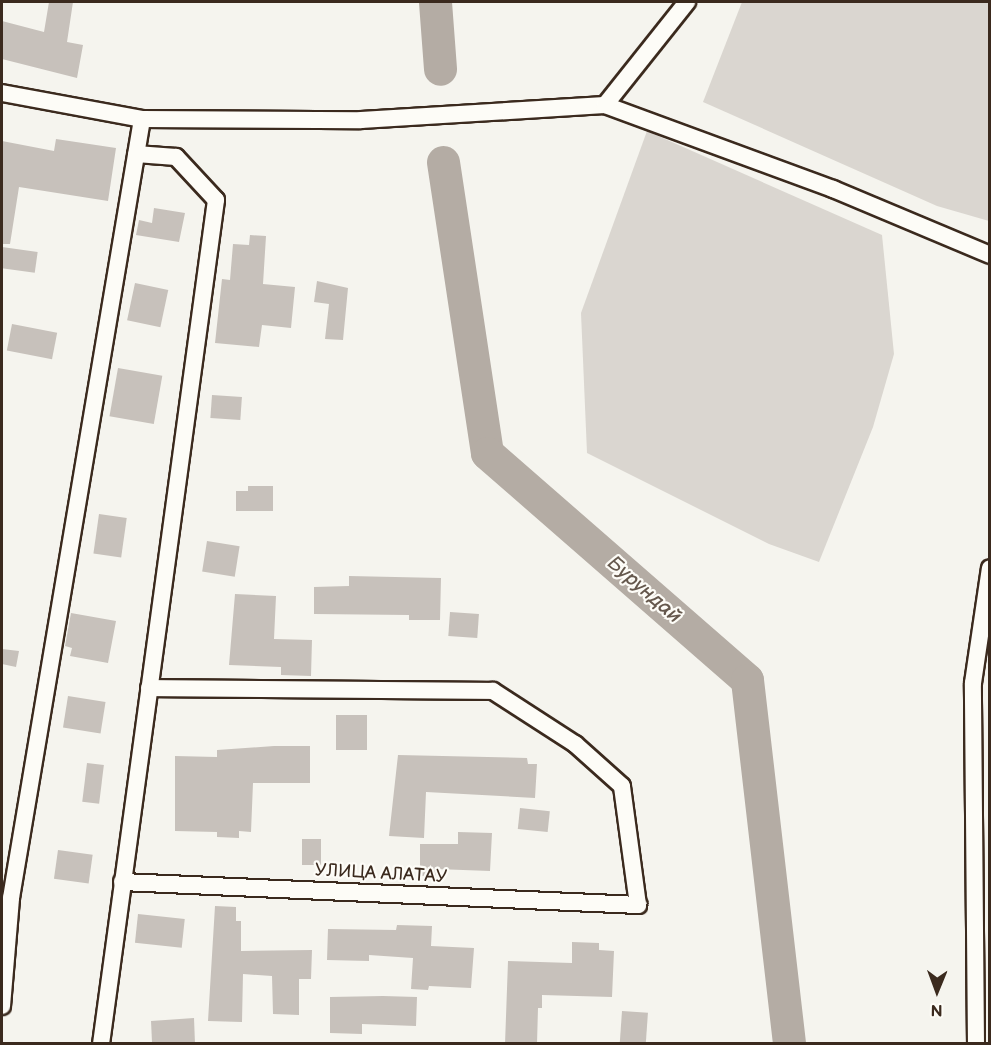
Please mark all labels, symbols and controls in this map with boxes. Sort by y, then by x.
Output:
water label: Бурундай [602,551,686,629]
street label: УЛИЦА АЛАТАУ [314,860,448,888]
north arrow [907,961,967,1021]
text: N [930,1000,943,1019]

